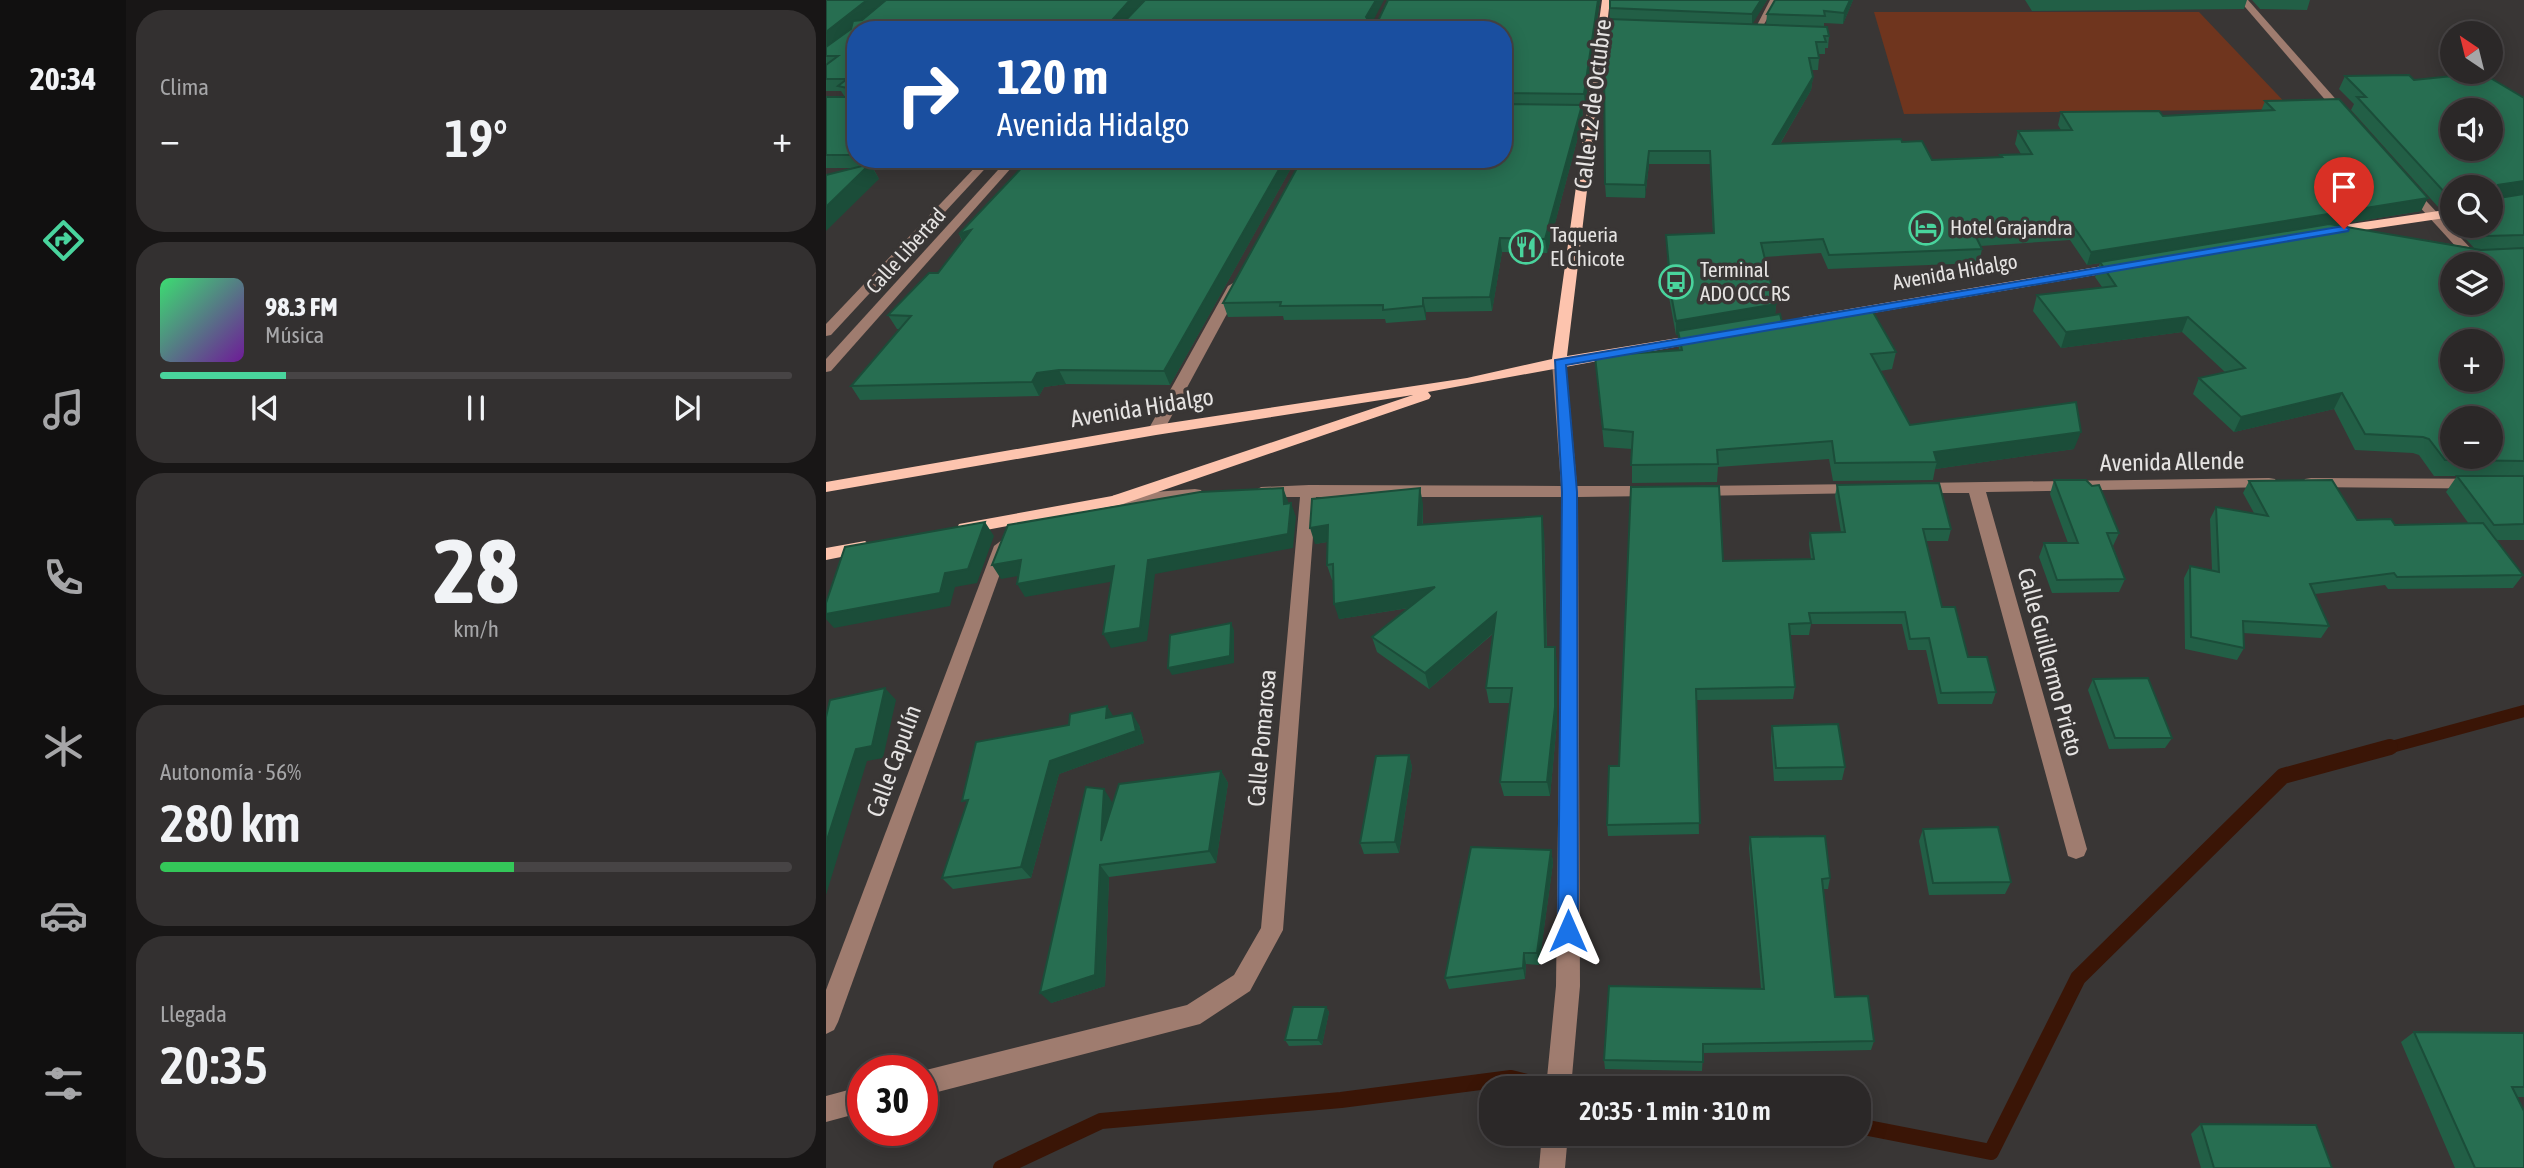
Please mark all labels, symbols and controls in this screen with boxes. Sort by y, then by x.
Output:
street label: Calle 12 de Octubre [1569,18,1616,190]
north arrow [2440,21,2502,84]
map controls [2440,21,2503,469]
text: 120 m [997,48,1108,104]
icon: right [882,49,973,140]
text: 20:34 [30,60,96,97]
text: Clima [160,74,209,100]
button: sound [2440,98,2503,161]
text: Avenida Hidalgo [997,106,1190,143]
text: 19° [444,108,508,168]
text: − [160,117,180,160]
text: + [772,117,792,160]
pin [2314,157,2374,229]
icon: arrive [2325,168,2363,206]
button: search [2440,175,2503,238]
street label: Calle Libertad [861,203,950,298]
hotel icon: Hotel Grajandra [1907,209,1945,247]
place label: Hotel Grajandra [1950,215,2073,239]
icon: directions [39,216,88,265]
place label: Taqueria El Chicote [1550,222,1625,270]
restaurant icon: Taqueria El Chicote [1507,228,1545,266]
street label: Avenida Hidalgo [1891,248,2019,294]
button: layers [2440,252,2503,315]
place label: Terminal ADO OCC RS [1700,257,1790,305]
bus stop icon: Terminal ADO OCC RS [1657,263,1695,301]
text: 98.3 FM [265,292,338,322]
text: Música [265,322,324,348]
button: + [2440,329,2503,392]
street label: Avenida Hidalgo [1068,383,1215,432]
icon: music [39,385,88,434]
icon: previous [246,389,284,427]
icon: pause [457,389,495,427]
icon: next [668,389,706,427]
button: − [2440,406,2503,469]
street label: Avenida Allende [2100,447,2244,476]
text: 28 [433,518,519,622]
icon: phone [39,553,88,602]
street label: Calle Guillermo Prieto [2012,565,2089,759]
text: km/h [453,616,499,642]
street label: Calle Pomarosa [1242,668,1281,808]
street label: Calle Capulín [861,701,926,820]
icon: climate [39,722,88,771]
text: Autonomía · 56% [160,759,301,785]
text: 280 km [160,793,301,853]
icon: car [39,891,88,940]
position arrow [1531,894,1605,968]
text: Llegada [160,1001,227,1027]
text: 20:35 [160,1035,268,1095]
speed limit sign: 30 [847,1055,938,1146]
icon: filters [39,1059,88,1108]
text: 20:35 · 1 min · 310 m [1579,1096,1771,1126]

